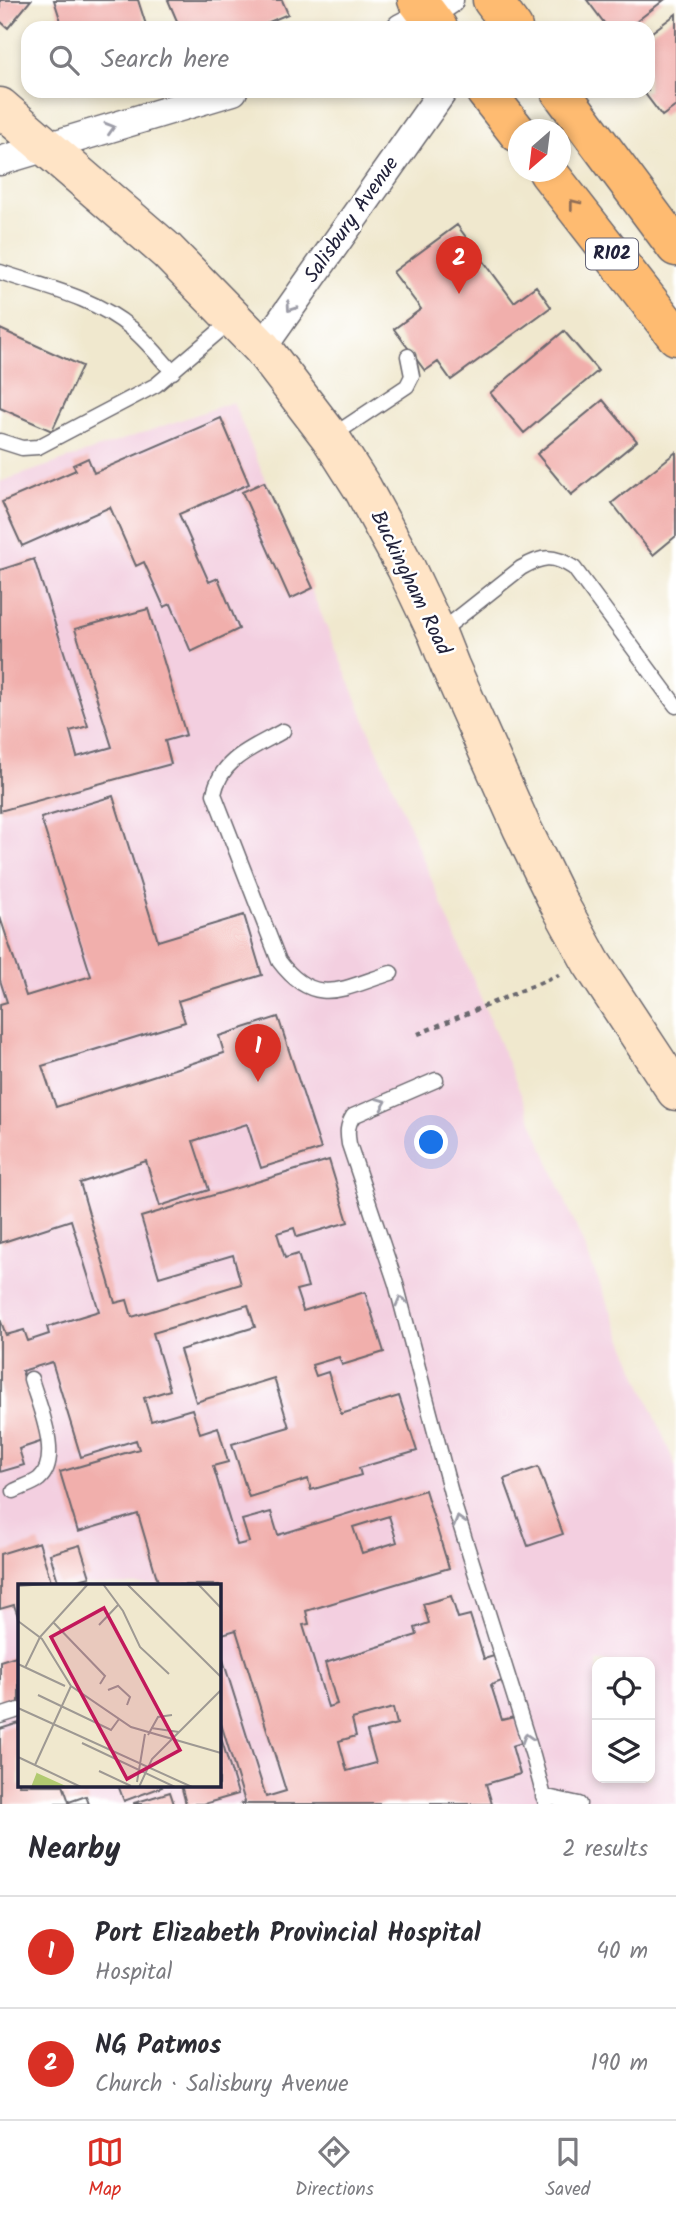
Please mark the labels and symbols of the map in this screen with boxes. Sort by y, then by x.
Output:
north arrow [508,119,571,182]
one-way arrow [104,121,116,136]
street label: Salisbury Avenue [296,149,408,290]
one-way arrow [569,200,582,212]
pin: 2 [436,236,482,294]
road number: R102 [586,238,638,270]
one-way arrow [287,299,299,312]
street label: Buckingham Road [361,505,460,661]
pin: 1 [235,1024,281,1082]
one-way arrow [376,1097,388,1111]
your location [414,1125,448,1159]
one-way arrow [395,1296,409,1308]
one-way arrow [453,1516,467,1528]
inset map [18,1584,220,1786]
one-way arrow [521,1733,536,1745]

